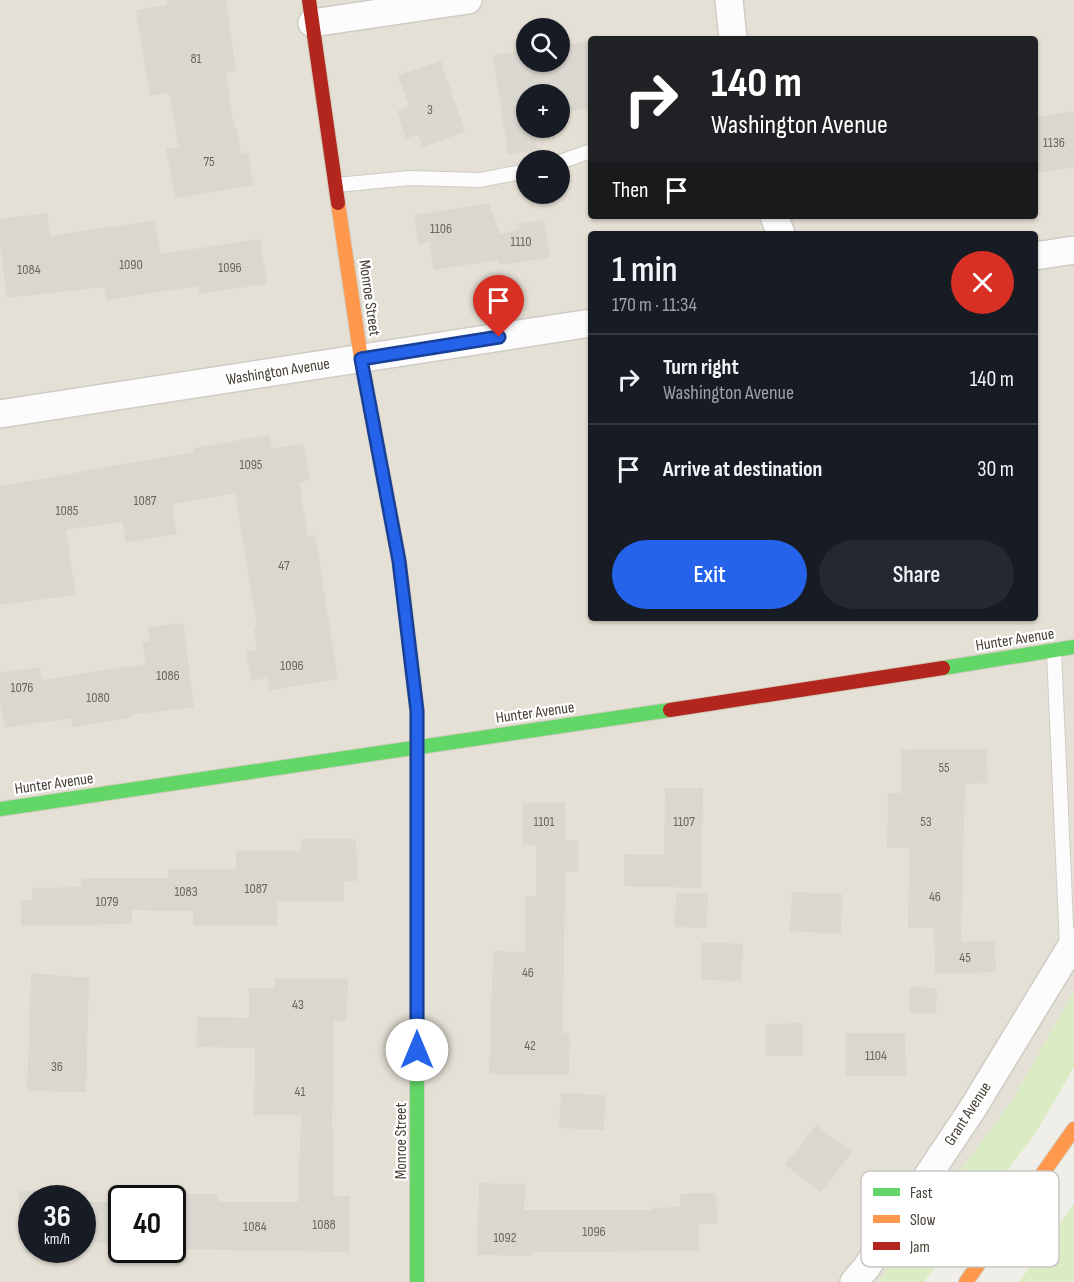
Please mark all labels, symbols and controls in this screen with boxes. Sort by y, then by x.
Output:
map controls [516,18,570,204]
button: search [516,18,570,72]
house number: 81 [190,50,202,67]
text: 140 m [711,58,802,109]
icon: right [612,60,690,138]
button: + [516,84,570,138]
house number: 3 [427,101,433,118]
text: Washington Avenue [711,109,888,141]
house number: 1136 [1043,134,1065,151]
button: − [516,150,570,204]
house number: 75 [203,153,215,170]
icon: arrive [660,174,693,207]
text: Then [612,177,648,204]
house number: 1106 [430,220,452,237]
house number: 1110 [511,233,531,250]
text: 1 min [612,249,677,292]
button: close [951,251,1014,314]
house number: 1090 [119,256,143,273]
house number: 1096 [218,259,242,276]
street label: Monroe Street [354,259,384,337]
house number: 1084 [17,261,41,278]
pin [473,275,524,337]
icon: arrive [482,284,515,317]
text: 170 m · 11:34 [612,293,697,317]
street label: Washington Avenue [225,354,331,390]
text: Turn right [663,354,739,381]
icon: right [612,363,645,396]
text: 140 m [970,366,1014,393]
text: Washington Avenue [663,381,794,405]
icon: arrive [612,453,645,486]
house number: 1095 [240,456,263,473]
text: Arrive at destination [663,456,822,483]
text: 30 m [977,456,1014,483]
house number: 1087 [134,492,157,509]
house number: 1085 [56,502,79,519]
button: Exit [612,540,807,609]
button: Share [819,540,1014,609]
house number: 47 [278,557,290,574]
street label: Hunter Avenue [974,624,1056,656]
house number: 1096 [280,657,304,674]
house number: 1086 [156,667,180,684]
house number: 1076 [11,679,33,696]
house number: 1080 [86,689,110,706]
street label: Hunter Avenue [494,698,576,728]
house number: 55 [938,759,950,776]
street label: Hunter Avenue [13,769,95,799]
house number: 1101 [534,813,555,830]
house number: 1107 [673,813,695,830]
house number: 53 [920,813,932,830]
house number: 1087 [245,880,268,897]
house number: 1083 [174,883,198,900]
house number: 46 [929,888,941,905]
house number: 1079 [96,893,118,910]
house number: 45 [959,949,971,966]
house number: 46 [522,964,534,981]
house number: 43 [292,996,304,1013]
position arrow [385,1018,449,1082]
house number: 42 [524,1037,536,1054]
house number: 1104 [865,1047,887,1064]
house number: 36 [51,1058,63,1075]
street label: Grant Avenue [940,1079,996,1149]
house number: 41 [295,1083,305,1100]
street label: Monroe Street [392,1103,411,1179]
legend [861,1171,1059,1267]
text: Fast [910,1184,933,1203]
speed limit sign: 40 [108,1185,186,1263]
text: 36 [43,1199,71,1235]
text: Slow [910,1211,935,1230]
house number: 1088 [312,1216,336,1233]
house number: 1084 [243,1218,267,1235]
house number: 1096 [582,1223,606,1240]
house number: 1092 [493,1229,517,1246]
text: km/h [44,1230,70,1249]
text: Jam [909,1238,930,1257]

